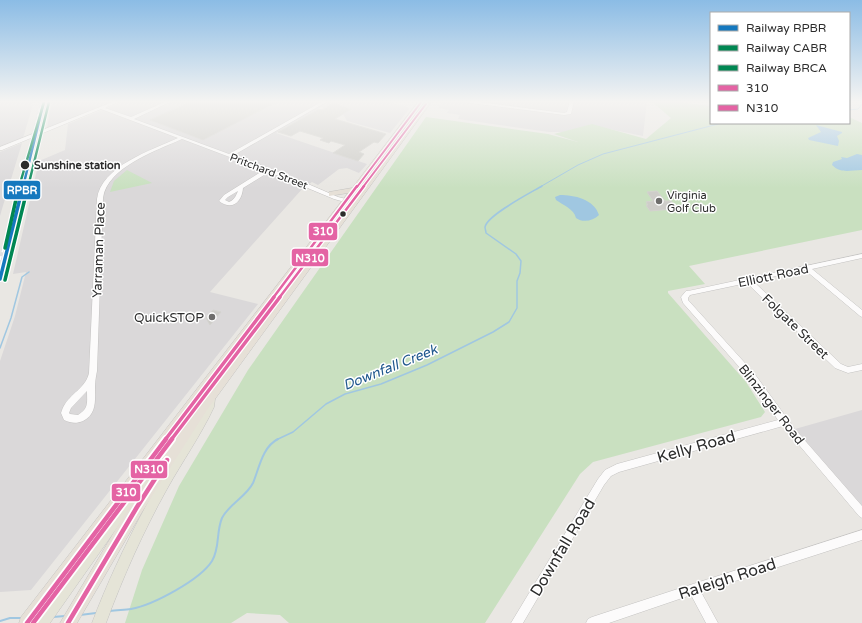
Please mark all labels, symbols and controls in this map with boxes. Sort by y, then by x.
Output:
legend [710,12,850,124]
text: Railway RPBR [746,21,826,35]
text: Railway CABR [746,41,827,55]
text: Railway BRCA [746,61,827,75]
text: 310 [746,81,769,95]
text: N310 [746,101,779,115]
street label: Pritchard Street [228,151,310,192]
marker: Sunshine station [19,159,31,171]
place label: Sunshine station [34,159,121,172]
line badge: RPBR [3,180,41,200]
text: RPBR [7,184,38,197]
place label: Virginia Golf Club [667,189,716,215]
marker: Virginia Golf Club [654,196,664,206]
street label: Yarraman Place [89,202,109,298]
unlabelled marker [338,209,348,219]
line badge: 310 [308,222,338,241]
text: 310 [313,225,333,238]
line badge: N310 [291,248,329,267]
text: N310 [295,252,325,265]
street label: Elliott Road [736,261,810,291]
street label: Folgate Street [759,291,832,363]
place label: QuickSTOP [134,310,204,326]
marker: QuickSTOP [207,312,217,322]
water label: Downfall Creek [341,340,441,394]
street label: Blinzinger Road [735,361,808,448]
street label: Kelly Road [655,426,738,468]
line badge: N310 [130,460,168,479]
text: N310 [134,463,164,476]
line badge: 310 [111,483,141,502]
text: 310 [116,486,136,499]
street label: Downfall Road [526,495,600,600]
street label: Raleigh Road [676,554,779,604]

